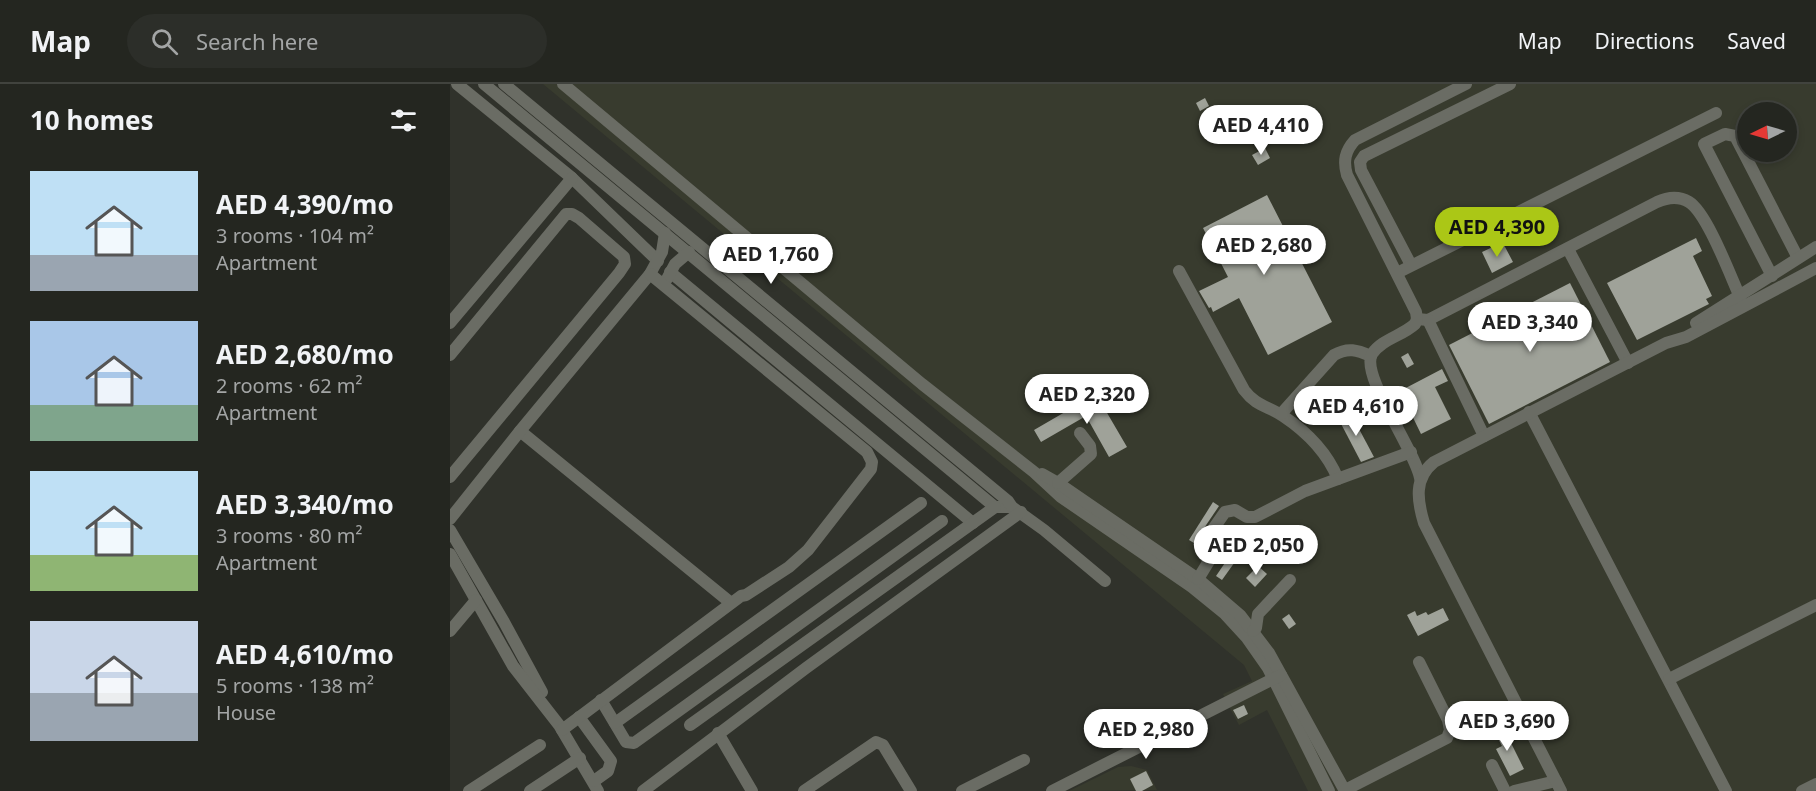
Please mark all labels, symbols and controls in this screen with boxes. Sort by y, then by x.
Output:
search box [127,14,547,68]
text: Map [30,22,91,60]
icon: search [148,25,181,58]
text: Search here [196,26,318,56]
text: Map [1518,27,1562,55]
text: Directions [1595,27,1694,55]
text: Saved [1727,27,1786,55]
text: 10 homes [30,102,154,138]
north arrow [1737,102,1797,162]
map controls [1737,102,1797,162]
icon: filters [387,104,420,137]
pin: AED 4,410 [1192,105,1330,156]
text: AED 4,410 [1213,111,1309,138]
text: AED 4,390/mo [216,186,394,222]
icon: home [78,195,150,267]
pin: AED 4,390 [1428,207,1566,258]
text: AED 4,390 [1449,213,1545,240]
text: 3 rooms · 104 m² [216,222,374,249]
pin: AED 2,680 [1195,225,1333,276]
text: AED 2,680 [1216,231,1312,258]
pin: AED 1,760 [702,234,840,285]
text: AED 1,760 [723,240,819,267]
text: Apartment [216,249,317,276]
pin: AED 3,340 [1461,302,1599,353]
text: AED 3,340 [1482,308,1578,335]
text: AED 2,680/mo [216,336,394,372]
icon: home [78,345,150,417]
text: 2 rooms · 62 m² [216,372,363,399]
pin: AED 2,320 [1018,374,1156,425]
text: AED 2,320 [1039,380,1135,407]
pin: AED 4,610 [1287,386,1425,437]
text: AED 4,610 [1308,392,1404,419]
text: Apartment [216,399,317,426]
text: AED 3,340/mo [216,486,394,522]
icon: home [78,495,150,567]
text: 3 rooms · 80 m² [216,522,363,549]
pin: AED 2,050 [1187,525,1325,576]
text: AED 2,050 [1208,531,1304,558]
text: Apartment [216,549,317,576]
text: AED 4,610/mo [216,636,394,672]
icon: home [78,645,150,717]
text: 5 rooms · 138 m² [216,672,374,699]
text: House [216,699,276,726]
pin: AED 3,690 [1438,701,1576,752]
text: AED 3,690 [1459,707,1555,734]
pin: AED 2,980 [1077,709,1215,760]
text: AED 2,980 [1098,715,1194,742]

